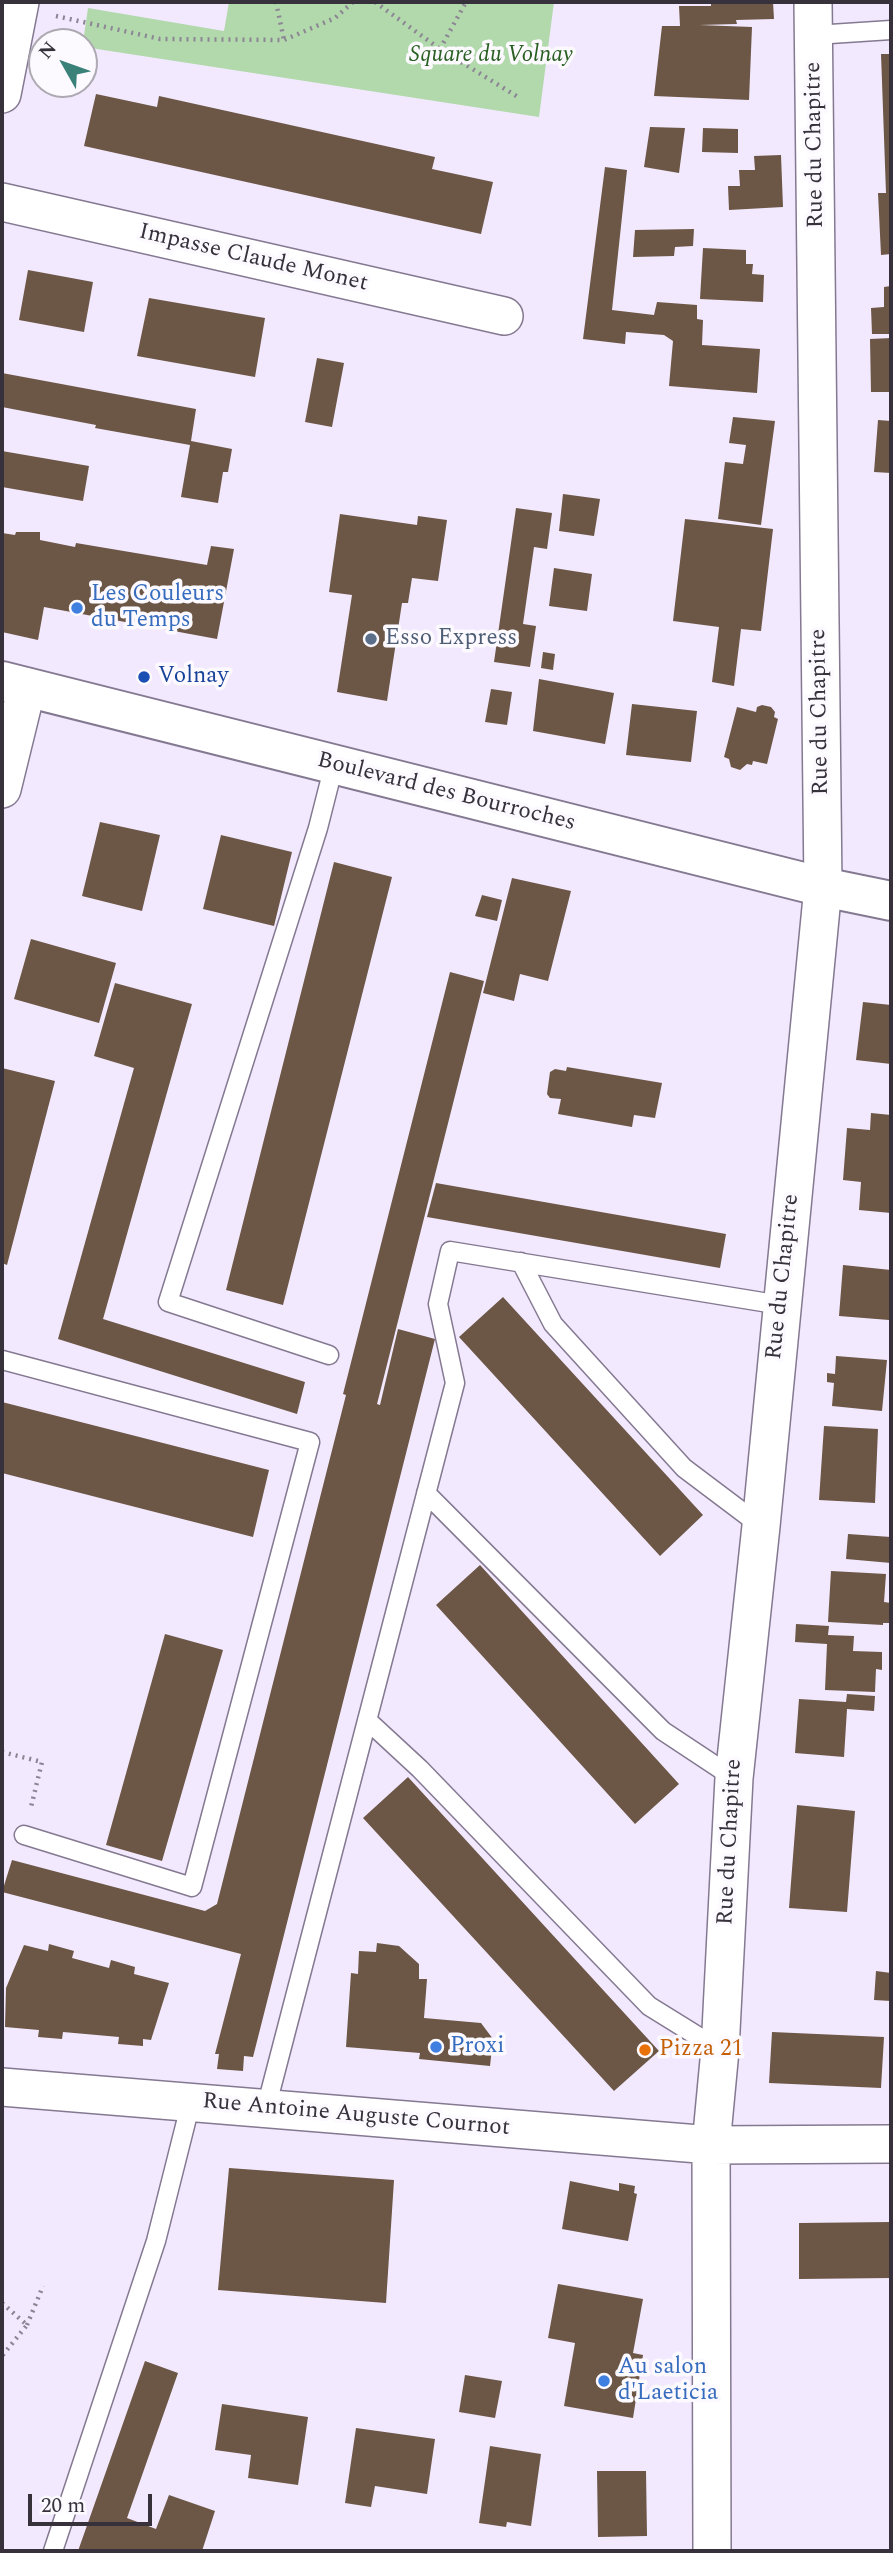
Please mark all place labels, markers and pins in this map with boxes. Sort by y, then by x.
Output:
place label: Les Couleurs du Temps [91,581,224,635]
marker: Les Couleurs du Temps [69,600,85,616]
place label: Esso Express [385,625,517,653]
marker: Esso Express [363,631,379,647]
place label: Volnay [158,663,228,691]
marker: Volnay [136,669,152,685]
place label: Proxi [450,2033,504,2061]
place label: Pizza 21 [659,2036,743,2064]
marker: Proxi [428,2039,444,2055]
marker: Pizza 21 [637,2042,653,2058]
place label: Au salon d'Laeticia [618,2354,718,2408]
marker: Au salon d'Laeticia [596,2373,612,2389]

